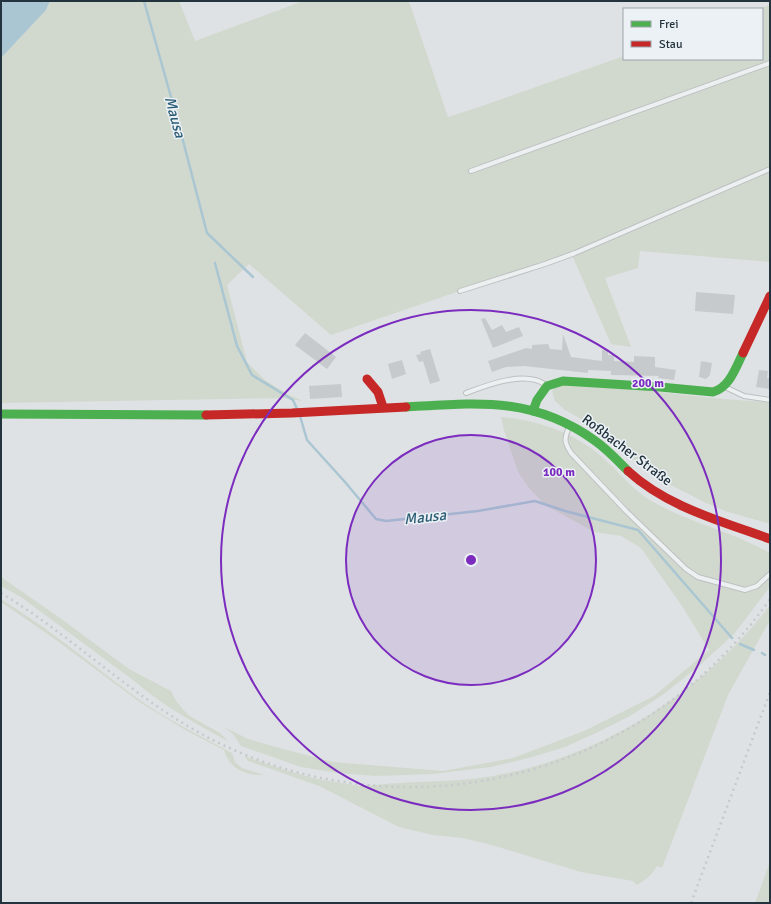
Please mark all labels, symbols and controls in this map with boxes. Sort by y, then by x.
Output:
legend [623,8,763,60]
text: Frei [659,17,678,32]
text: Stau [659,37,683,52]
water label: Mausa [161,94,189,140]
text: 200 m [632,376,664,391]
street label: Roßbacher Straße [578,411,676,489]
text: 100 m [543,465,575,480]
water label: Mausa [403,506,447,528]
centre of rings [464,553,478,567]

